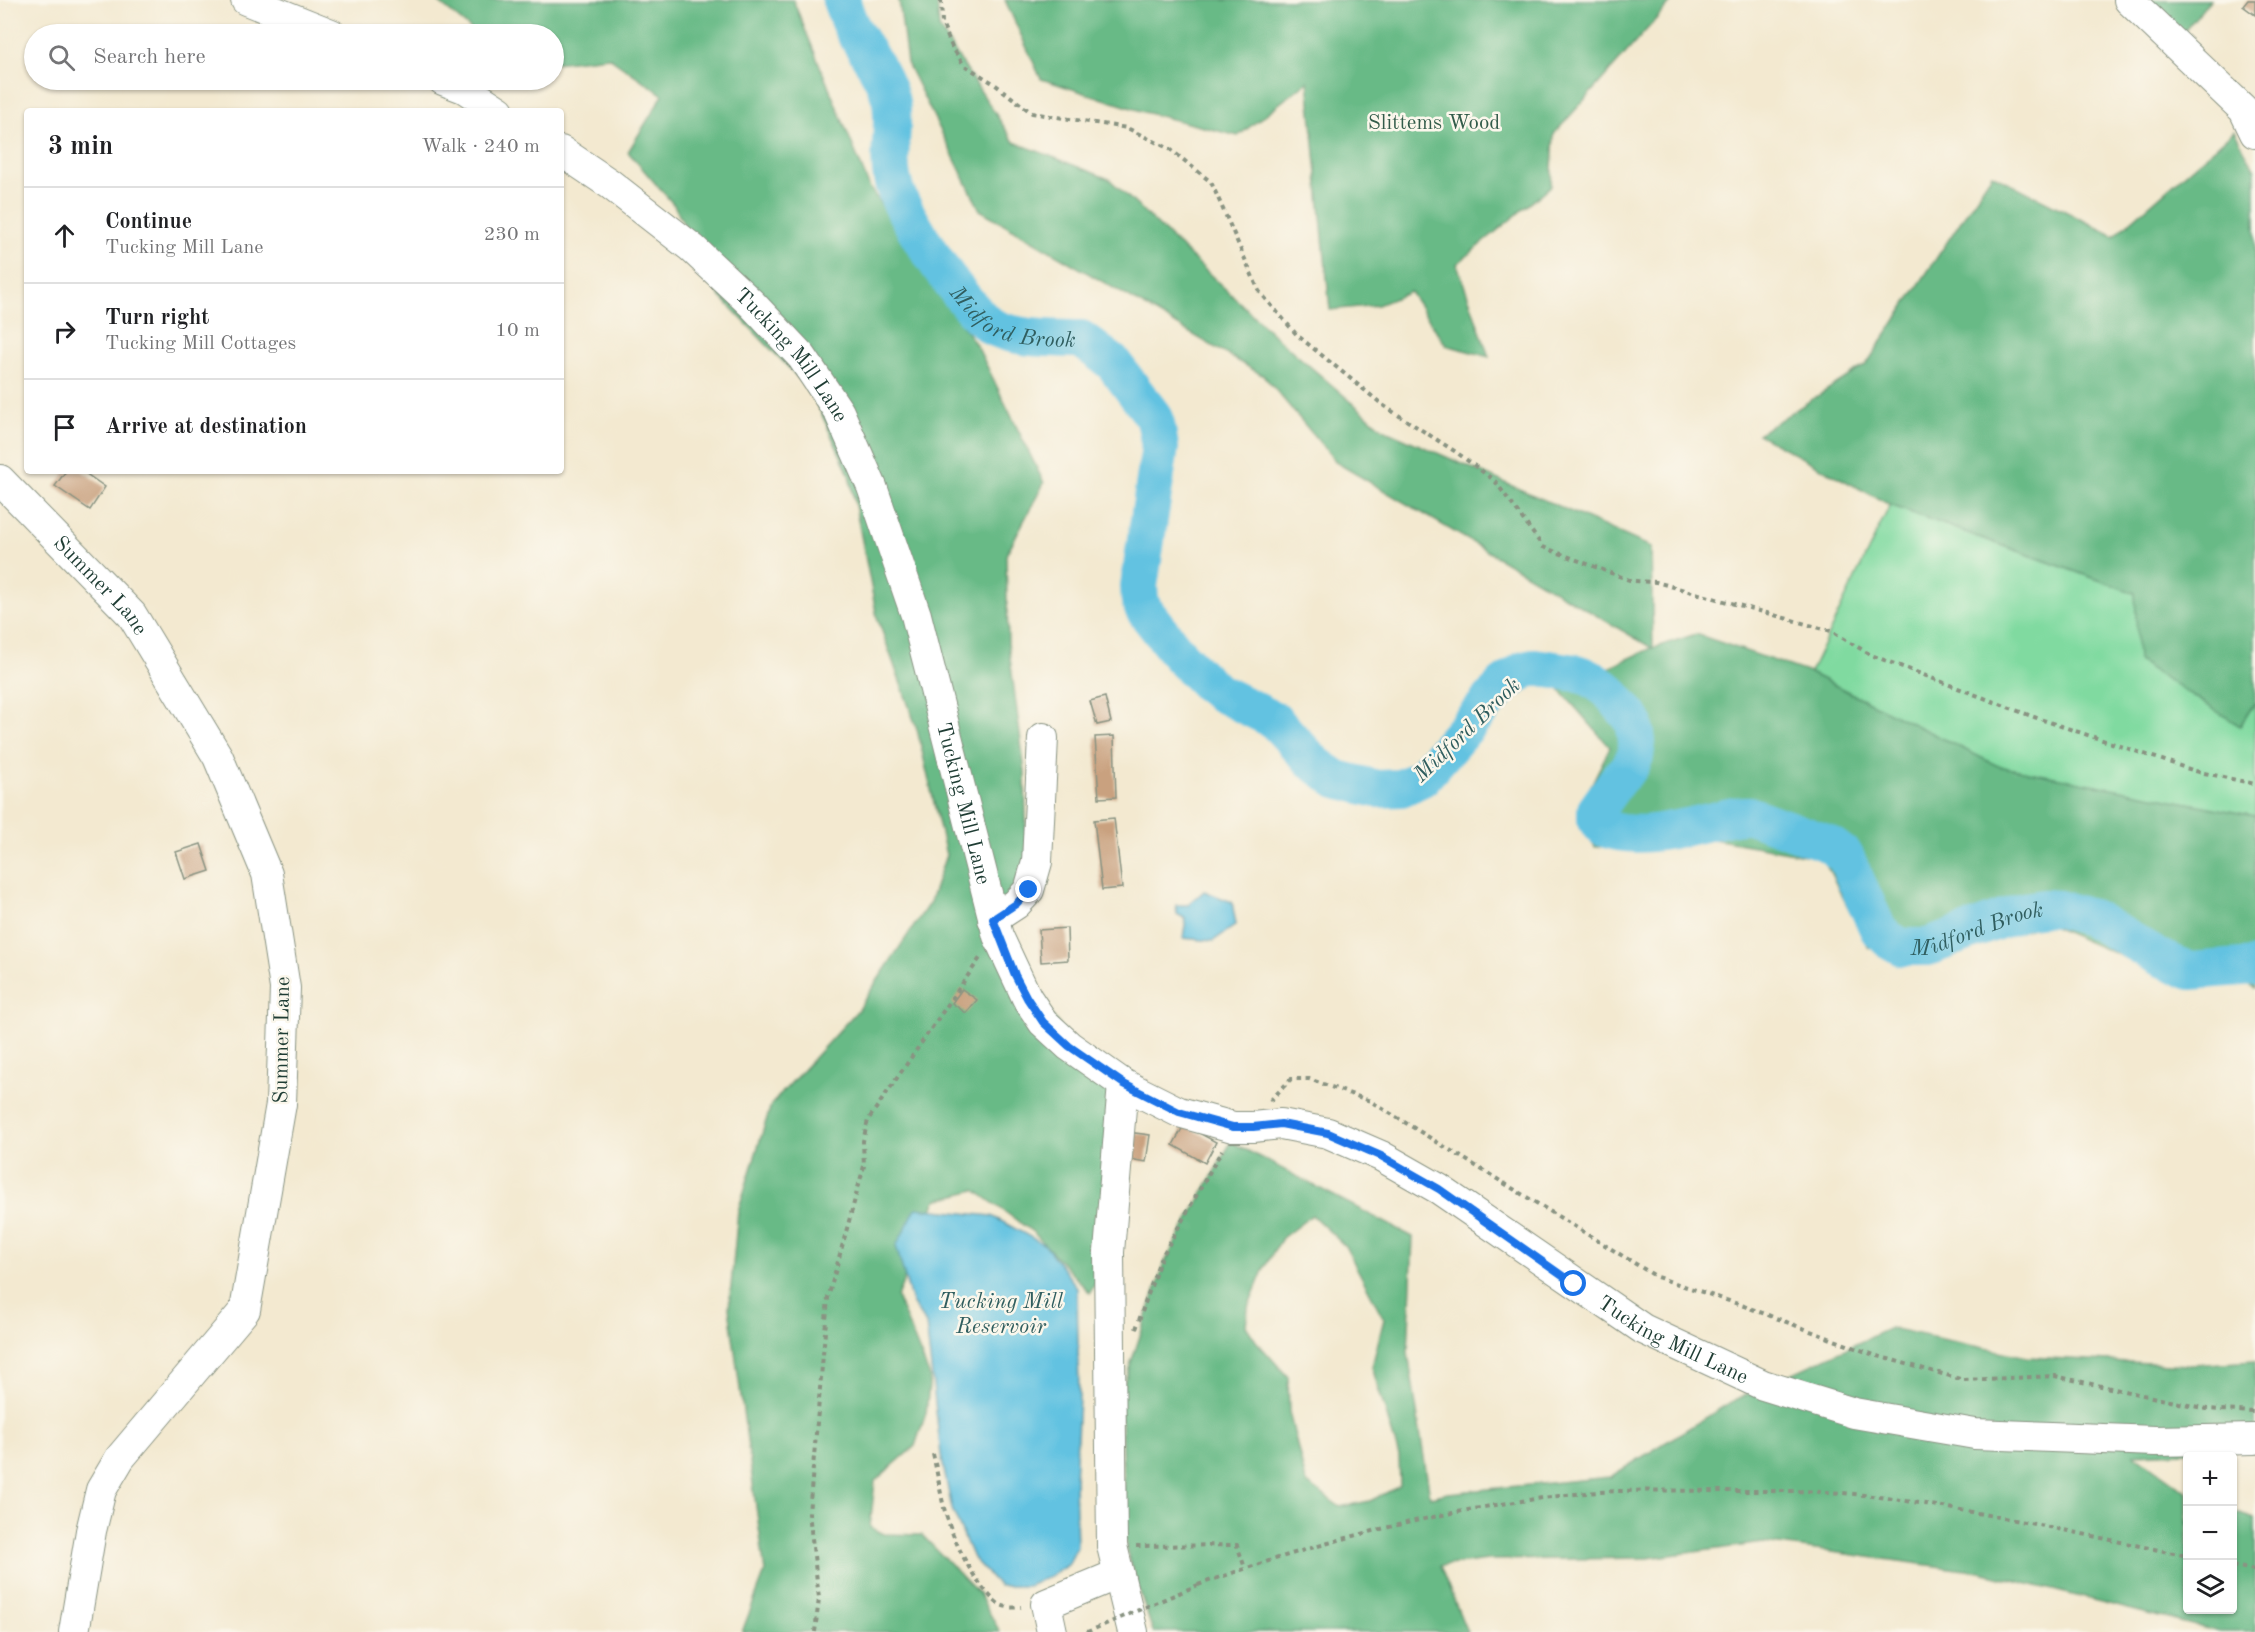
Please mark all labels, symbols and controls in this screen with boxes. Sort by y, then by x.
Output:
search box [24,24,564,90]
icon: search [45,41,78,74]
text: Search here [93,46,206,68]
park label: Slittems Wood [1368,113,1500,134]
text: 3 min [48,134,113,160]
text: Walk · 240 m [421,137,540,157]
text: Continue [105,211,192,233]
icon: ahead [48,219,81,252]
text: 230 m [484,225,540,245]
text: Tucking Mill Lane [105,238,264,258]
water label: Midford Brook [944,281,1076,352]
street label: Tucking Mill Lane [730,285,851,425]
text: Turn right [105,307,209,329]
icon: right [48,315,81,348]
text: 10 m [495,321,540,341]
text: Tucking Mill Cottages [105,334,296,354]
icon: arrive [48,411,81,444]
text: Arrive at destination [105,416,307,438]
street label: Summer Lane [49,533,150,639]
water label: Midford Brook [1409,674,1525,787]
street label: Tucking Mill Lane [932,720,993,887]
route end [1015,876,1041,902]
water label: Midford Brook [1909,899,2045,960]
street label: Summer Lane [271,976,294,1104]
route start [1560,1270,1586,1296]
water label: Tucking Mill Reservoir [939,1291,1064,1338]
street label: Tucking Mill Lane [1594,1292,1751,1389]
map controls [2183,1452,2237,1614]
button: + [2183,1452,2237,1506]
button: − [2183,1506,2237,1560]
button: layers [2183,1560,2237,1614]

